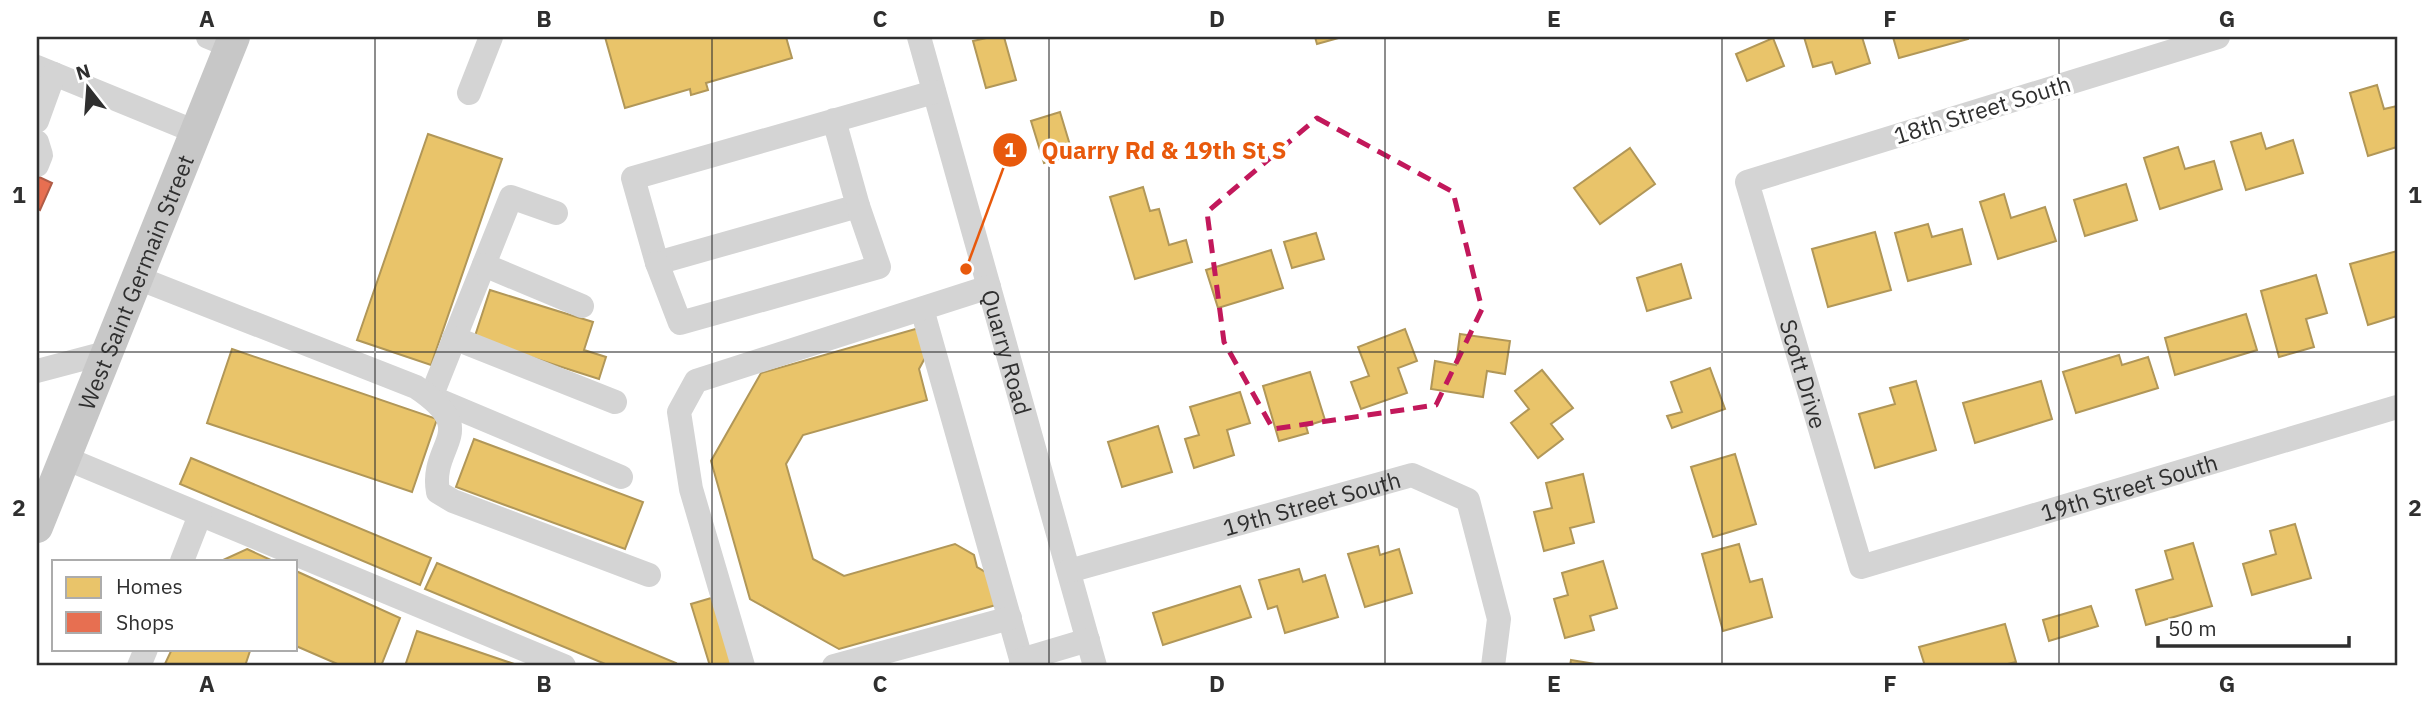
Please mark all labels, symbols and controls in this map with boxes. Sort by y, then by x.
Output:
text: A [199,3,215,33]
text: B [536,3,552,33]
text: C [873,3,888,33]
text: D [1209,3,1225,33]
text: E [1547,3,1561,33]
text: F [1883,3,1897,33]
text: G [2219,3,2235,33]
north arrow [52,52,122,122]
text: N [73,58,93,85]
street label: 18th Street South [1890,68,2074,150]
callout: Quarry Rd & 19th St S [992,128,1300,173]
text: Quarry Rd & 19th St S [1042,134,1286,166]
text: 1 [1004,135,1017,163]
street label: West Saint Germain Street [71,150,200,414]
text: 1 [12,179,26,209]
text: 1 [2408,179,2422,209]
street label: Quarry Road [975,286,1039,418]
street label: Scott Drive [1773,316,1834,432]
street label: 19th Street South [2037,446,2221,528]
street label: 19th Street South [1219,464,1404,542]
text: 2 [12,492,26,522]
text: 2 [2408,492,2422,522]
legend [52,560,298,650]
text: Homes [116,572,183,600]
scale bar [2158,605,2348,649]
text: Shops [116,608,174,636]
text: 50 m [2168,614,2217,642]
text: A [199,668,215,698]
text: B [536,668,552,698]
text: C [873,668,888,698]
text: D [1209,668,1225,698]
text: E [1547,668,1561,698]
text: F [1883,668,1897,698]
text: G [2219,668,2235,698]

